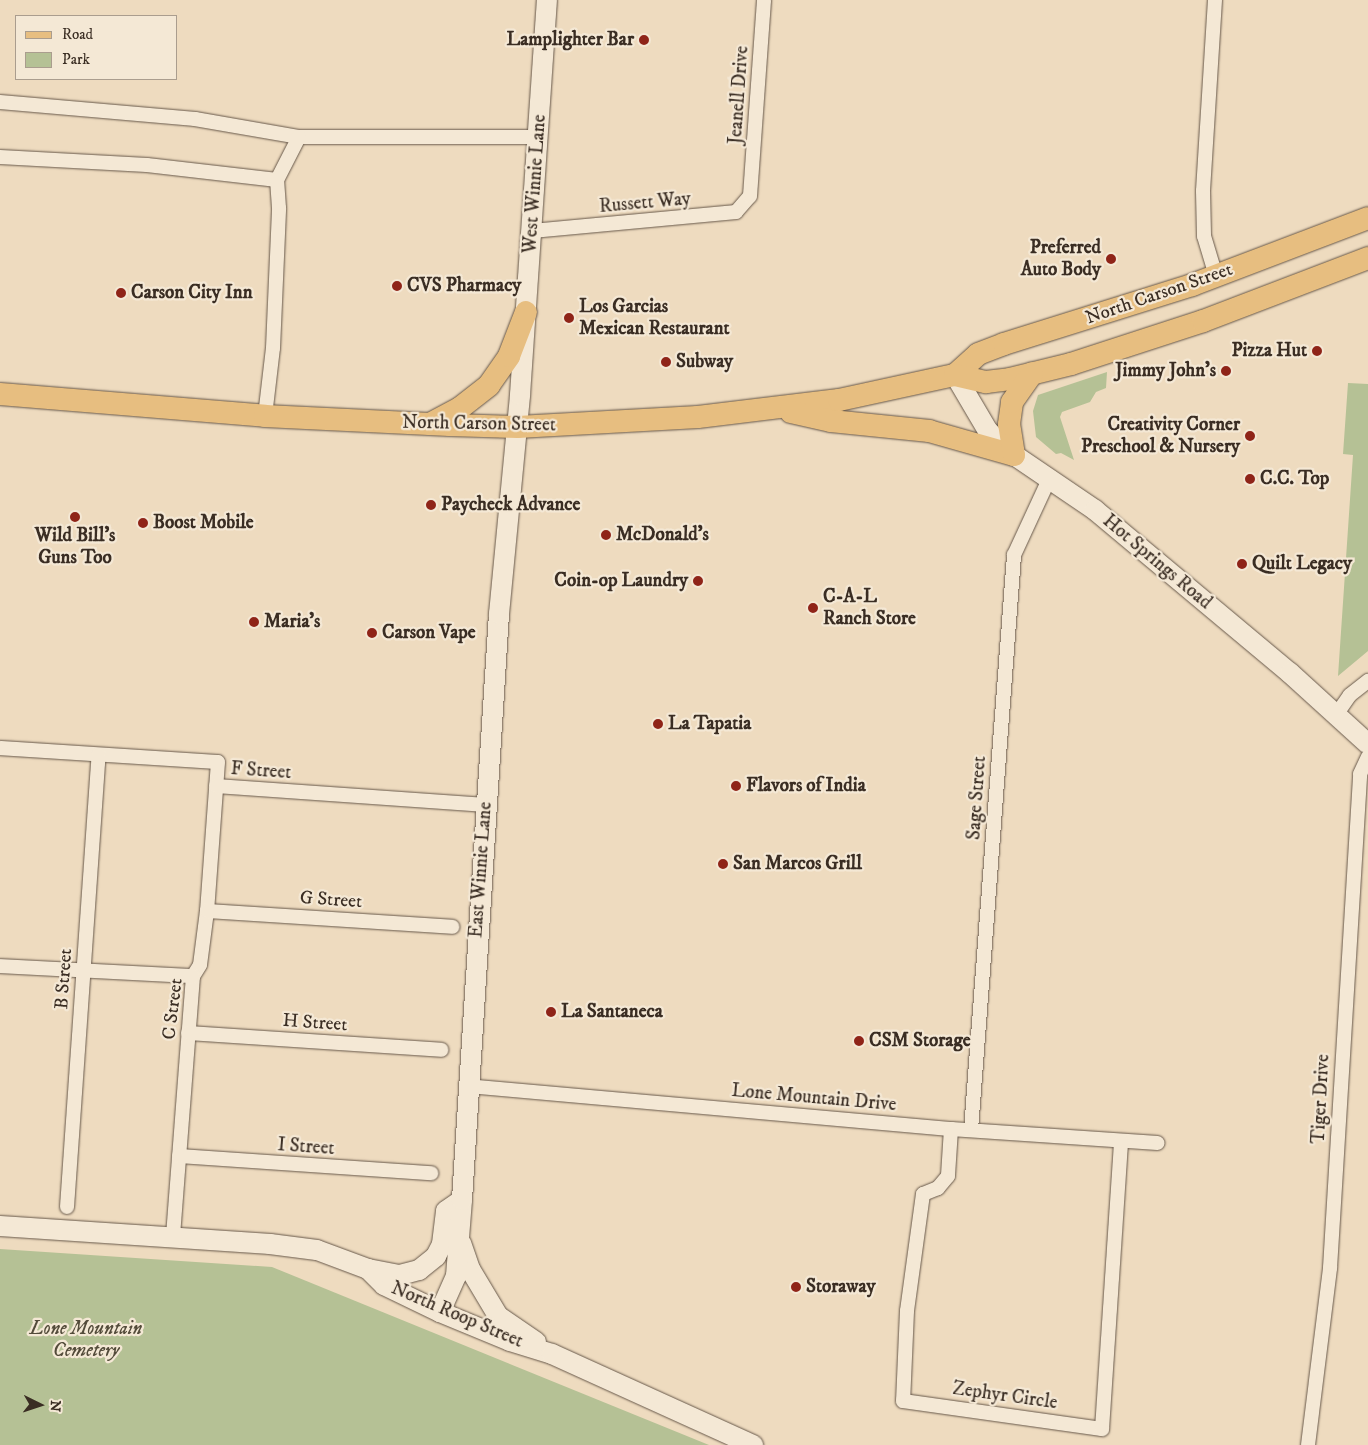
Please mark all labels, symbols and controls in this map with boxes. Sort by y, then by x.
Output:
legend [15,15,178,80]
text: Road [62,25,93,44]
place label: Lamplighter Bar [507,29,634,51]
marker: Lamplighter Bar [638,34,650,46]
street label: Jeanell Drive [724,45,754,145]
text: Park [62,50,90,69]
street label: West Winnie Lane [519,114,551,254]
street label: Russett Way [598,188,692,218]
place label: Preferred Auto Body [1021,237,1101,281]
marker: Preferred Auto Body [1105,253,1117,265]
street label: North Carson Street [1083,258,1235,330]
place label: CVS Pharmacy [407,275,521,297]
marker: CVS Pharmacy [391,280,403,292]
place label: Carson City Inn [131,282,253,304]
marker: Carson City Inn [115,287,127,299]
place label: Los Garcias Mexican Restaurant [579,296,730,340]
marker: Los Garcias Mexican Restaurant [563,312,575,324]
place label: Pizza Hut [1232,340,1307,362]
marker: Pizza Hut [1311,345,1323,357]
place label: Subway [676,351,733,373]
marker: Subway [660,356,672,368]
place label: Jimmy John's [1115,360,1216,382]
marker: Jimmy John's [1220,365,1232,377]
street label: North Carson Street [402,411,556,437]
place label: Creativity Corner Preschool & Nursery [1081,414,1240,458]
marker: Creativity Corner Preschool & Nursery [1244,430,1256,442]
place label: C.C. Top [1260,468,1329,490]
marker: C.C. Top [1244,473,1256,485]
place label: Paycheck Advance [441,494,580,516]
marker: Paycheck Advance [425,499,437,511]
street label: Hot Springs Road [1098,510,1216,614]
marker: Wild Bill's Guns Too [69,511,81,523]
place label: Boost Mobile [153,512,254,534]
marker: Boost Mobile [137,517,149,529]
place label: McDonald's [616,524,709,546]
place label: Wild Bill's Guns Too [35,525,115,569]
marker: McDonald's [600,529,612,541]
place label: Quilt Legacy [1252,553,1352,575]
marker: Quilt Legacy [1236,558,1248,570]
place label: Coin-op Laundry [554,570,688,592]
marker: Coin-op Laundry [692,575,704,587]
place label: C-A-L Ranch Store [823,586,916,630]
marker: C-A-L Ranch Store [807,602,819,614]
place label: Maria's [264,611,320,633]
marker: Maria's [248,616,260,628]
place label: Carson Vape [382,622,476,644]
marker: Carson Vape [366,627,378,639]
place label: La Tapatia [668,713,751,735]
marker: La Tapatia [652,718,664,730]
street label: Sage Street [963,755,991,841]
street label: F Street [230,758,292,784]
place label: Flavors of India [746,775,866,797]
marker: Flavors of India [730,780,742,792]
street label: East Winnie Lane [465,801,497,939]
place label: San Marcos Grill [733,853,862,875]
marker: San Marcos Grill [717,858,729,870]
street label: G Street [299,886,363,914]
street label: B Street [50,948,78,1010]
street label: C Street [158,977,188,1041]
place label: La Santaneca [561,1001,663,1023]
marker: La Santaneca [545,1006,557,1018]
street label: H Street [282,1009,348,1037]
place label: CSM Storage [869,1030,971,1052]
marker: CSM Storage [853,1035,865,1047]
street label: Tiger Drive [1307,1054,1335,1144]
street label: Lone Mountain Drive [731,1079,897,1117]
street label: I Street [277,1134,335,1160]
place label: Storaway [806,1276,875,1298]
street label: North Roop Street [388,1277,526,1353]
marker: Storaway [790,1281,802,1293]
park label: Lone Mountain Cemetery [30,1318,142,1362]
street label: Zephyr Circle [951,1377,1059,1415]
north arrow [15,1380,65,1430]
text: N [46,1400,64,1412]

